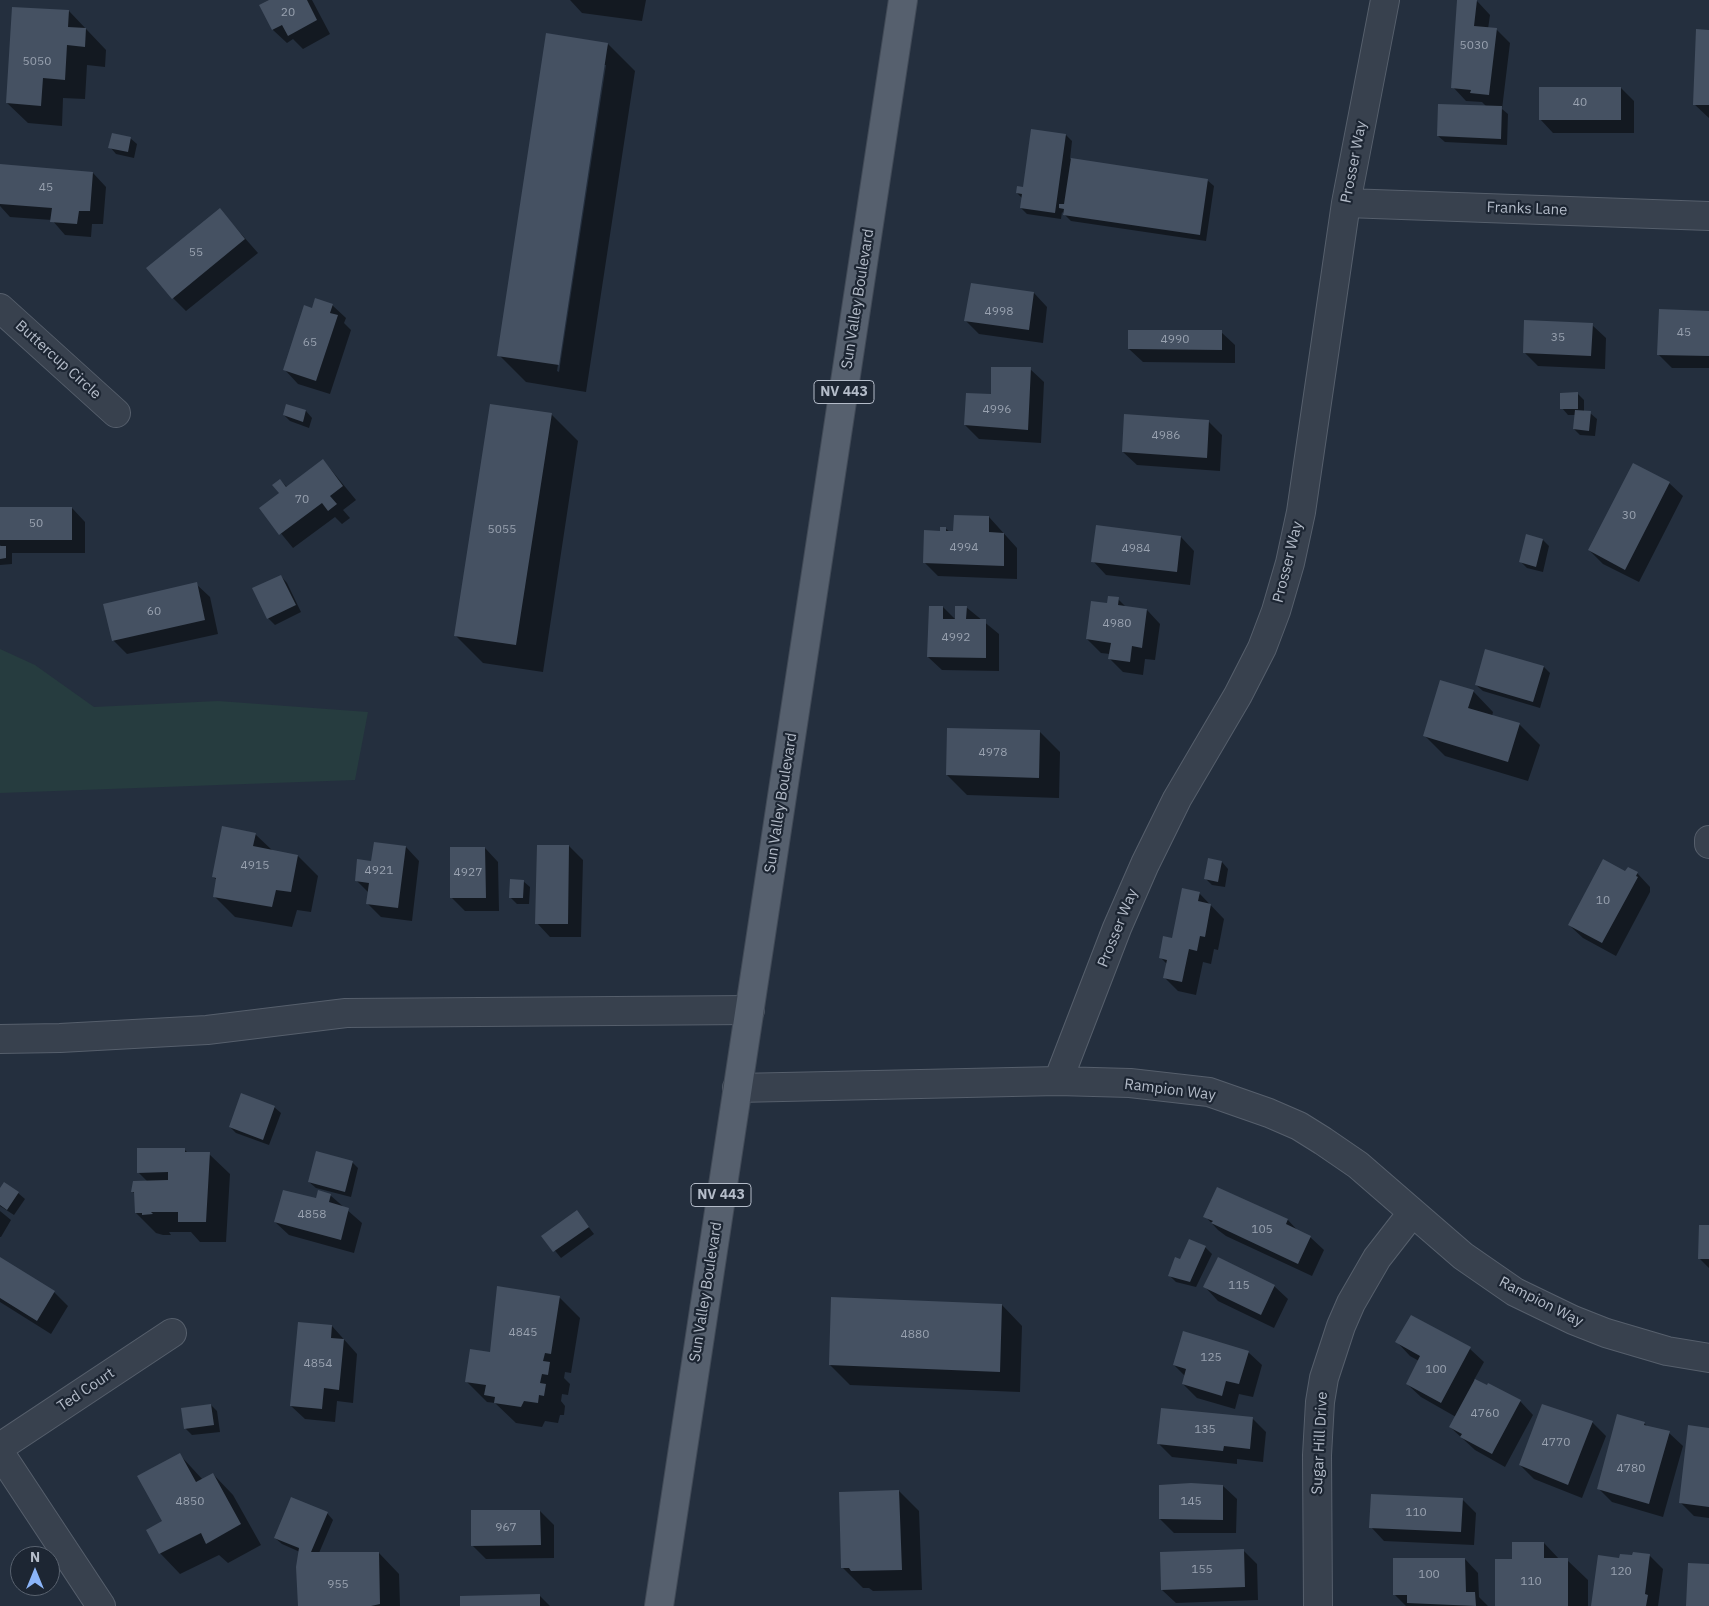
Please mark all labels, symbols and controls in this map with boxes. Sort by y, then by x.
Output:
house number: 20 [281,6,295,20]
house number: 5030 [1460,39,1488,53]
house number: 5050 [23,55,51,69]
house number: 40 [1573,96,1587,110]
street label: Prosser Way [1337,119,1371,205]
house number: 45 [39,181,53,195]
street label: Franks Lane [1486,199,1568,219]
street label: Sun Valley Boulevard [838,228,878,370]
house number: 55 [189,246,203,260]
house number: 4998 [985,305,1013,319]
street label: Buttercup Circle [11,317,105,403]
house number: 45 [1677,326,1691,340]
house number: 35 [1551,331,1565,345]
house number: 4990 [1161,333,1189,347]
house number: 65 [303,336,317,350]
road number: NV 443 [814,381,874,404]
house number: 4996 [983,403,1011,417]
house number: 4986 [1152,429,1180,443]
house number: 70 [295,493,309,507]
house number: 30 [1622,509,1636,523]
house number: 50 [29,517,43,531]
street label: Prosser Way [1269,519,1307,605]
house number: 5055 [488,523,516,537]
house number: 4994 [950,541,978,555]
house number: 4984 [1122,542,1150,556]
house number: 60 [147,605,161,619]
house number: 4980 [1103,617,1131,631]
house number: 4992 [942,631,970,645]
street label: Sun Valley Boulevard [761,732,801,874]
house number: 4978 [979,746,1007,760]
house number: 4915 [241,859,269,873]
house number: 4921 [365,864,393,878]
house number: 4927 [454,866,482,880]
street label: Prosser Way [1094,886,1142,970]
house number: 10 [1596,894,1610,908]
street label: Rampion Way [1123,1075,1217,1105]
road number: NV 443 [691,1184,751,1206]
house number: 4858 [298,1208,326,1222]
street label: Sun Valley Boulevard [686,1221,726,1363]
house number: 105 [1251,1223,1273,1237]
street label: Rampion Way [1496,1273,1586,1331]
house number: 115 [1228,1279,1250,1293]
house number: 4845 [509,1326,537,1340]
house number: 4880 [901,1328,929,1342]
house number: 125 [1200,1351,1222,1365]
house number: 4854 [304,1357,332,1371]
house number: 100 [1425,1363,1447,1377]
street label: Ted Court [54,1364,118,1416]
street label: Sugar Hill Drive [1308,1391,1332,1495]
house number: 4760 [1471,1407,1499,1421]
house number: 135 [1194,1423,1216,1437]
house number: 4770 [1542,1436,1570,1450]
house number: 4780 [1617,1462,1645,1476]
house number: 4850 [176,1495,204,1509]
house number: 145 [1180,1495,1202,1509]
house number: 110 [1405,1506,1427,1520]
house number: 967 [495,1521,517,1535]
north arrow [10,1546,60,1596]
text: N [30,1548,40,1566]
house number: 155 [1191,1563,1213,1577]
house number: 120 [1610,1565,1632,1579]
house number: 100 [1418,1568,1440,1582]
house number: 110 [1520,1575,1542,1589]
house number: 955 [327,1578,349,1592]

